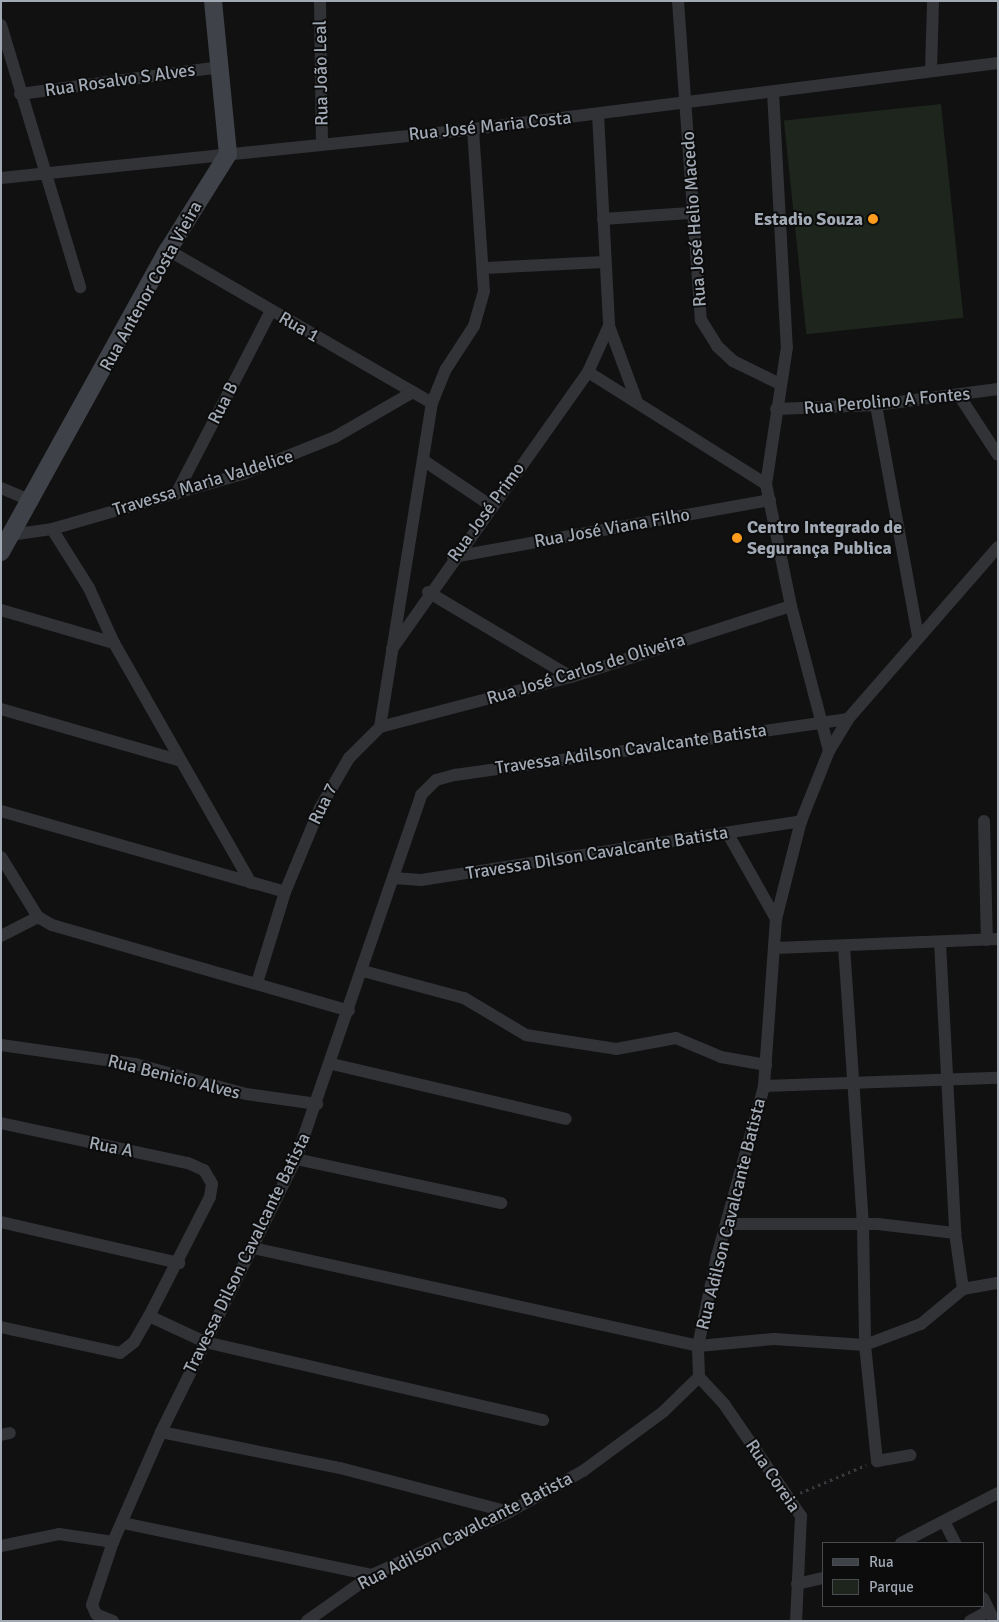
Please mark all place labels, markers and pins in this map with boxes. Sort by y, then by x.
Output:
place label: Estadio Souza [754,208,863,230]
marker: Estadio Souza [867,213,879,225]
place label: Centro Integrado de Segurança Publica [747,517,902,560]
marker: Centro Integrado de Segurança Publica [731,532,743,544]

